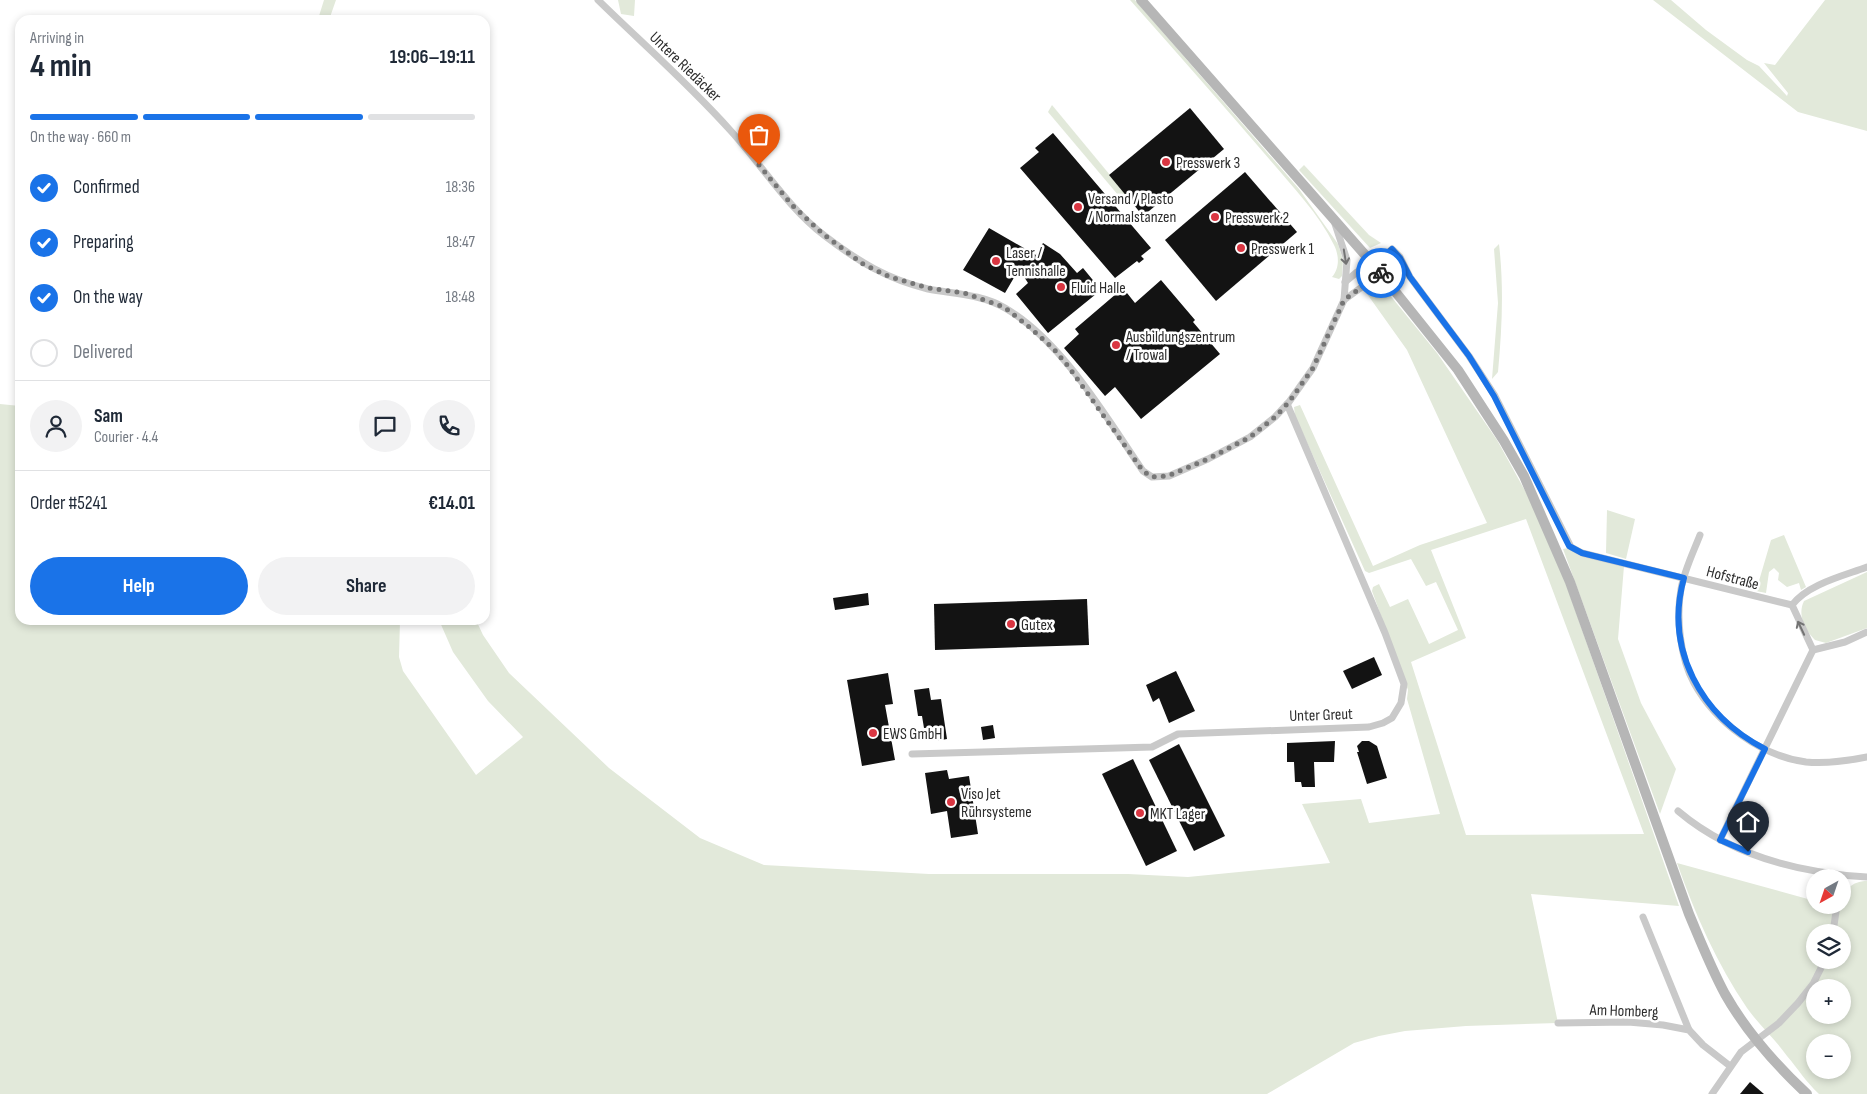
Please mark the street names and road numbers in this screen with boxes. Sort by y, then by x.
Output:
street label: Untere Riedäcker [645,28,725,106]
street label: Hofstraße [1704,562,1761,595]
street label: Unter Greut [1289,705,1353,726]
street label: Am Homberg [1588,1001,1659,1022]

